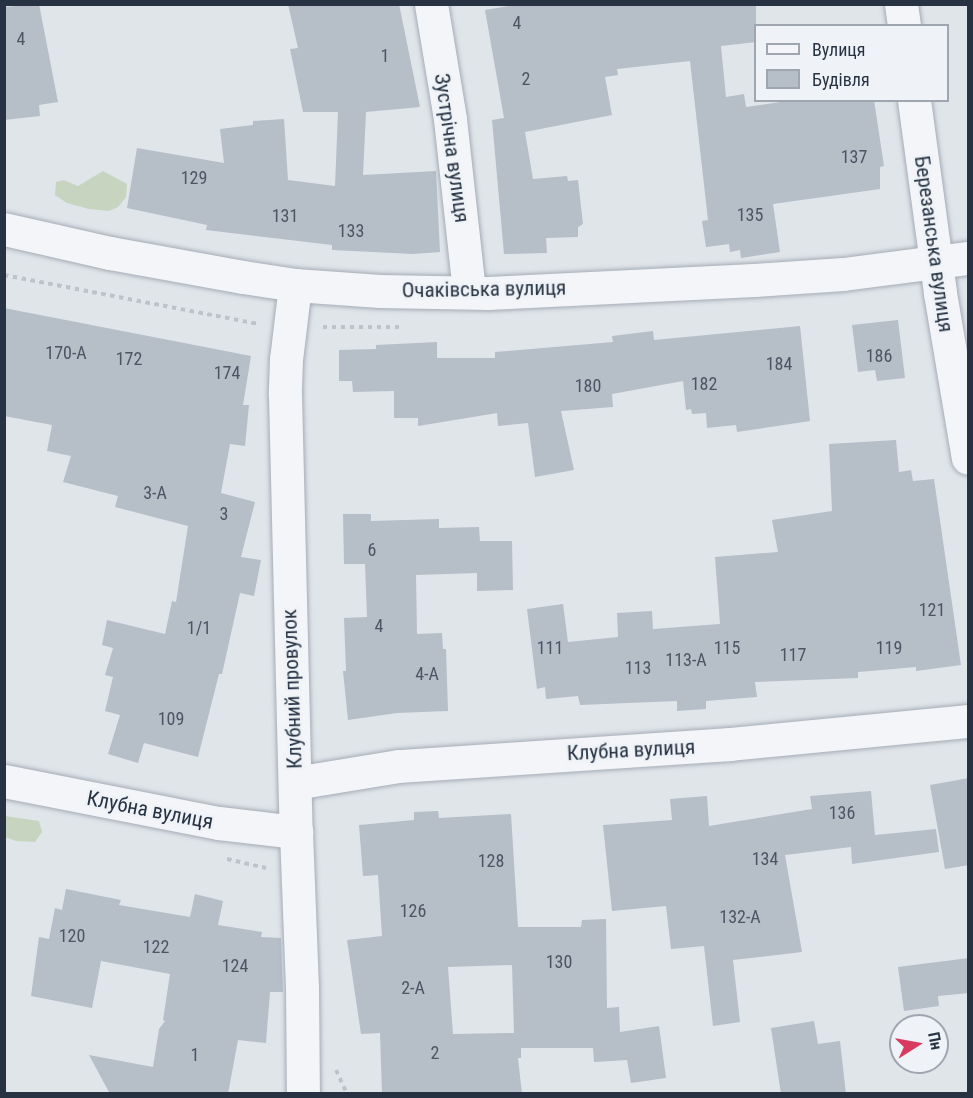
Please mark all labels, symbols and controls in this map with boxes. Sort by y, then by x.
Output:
house number: 4 [513,12,521,34]
legend [754,24,949,102]
house number: 4 [17,28,25,50]
text: Вулиця [812,39,866,60]
house number: 1 [381,45,389,67]
house number: 2 [522,68,530,90]
text: Будівля [812,69,870,90]
street label: Зустрічна вулиця [429,72,475,224]
house number: 137 [841,146,867,168]
street label: Березанська вулиця [909,154,959,334]
house number: 129 [181,167,207,189]
house number: 135 [737,204,763,226]
house number: 131 [272,205,298,227]
house number: 133 [338,220,364,242]
street label: Очаківська вулиця [402,275,566,303]
house number: 170-А [45,342,87,364]
house number: 186 [866,345,892,367]
house number: 172 [116,348,142,370]
house number: 184 [766,353,792,375]
house number: 174 [214,362,240,384]
house number: 182 [691,373,717,395]
house number: 180 [575,375,601,397]
house number: 3-А [143,482,167,504]
house number: 3 [220,503,228,525]
house number: 6 [368,539,376,561]
house number: 121 [919,599,945,621]
street label: Клубний провулок [277,609,307,769]
house number: 4 [375,615,383,637]
house number: 1/1 [187,617,211,639]
house number: 111 [537,637,563,659]
house number: 115 [714,637,740,659]
house number: 119 [876,637,902,659]
house number: 117 [780,644,806,666]
house number: 113-А [665,649,707,671]
house number: 113 [625,657,651,679]
house number: 4-А [415,663,439,685]
house number: 109 [158,708,184,730]
street label: Клубна вулиця [566,734,696,766]
street label: Клубна вулиця [85,785,215,835]
house number: 136 [829,802,855,824]
house number: 134 [752,848,778,870]
house number: 128 [478,850,504,872]
house number: 126 [400,900,426,922]
house number: 132-А [719,906,761,928]
house number: 120 [59,925,85,947]
house number: 122 [143,936,169,958]
house number: 130 [546,951,572,973]
house number: 124 [222,955,248,977]
house number: 2-А [401,977,425,999]
north arrow [889,1014,949,1074]
text: Пн [924,1030,946,1051]
house number: 2 [431,1042,439,1064]
house number: 1 [191,1044,199,1066]

